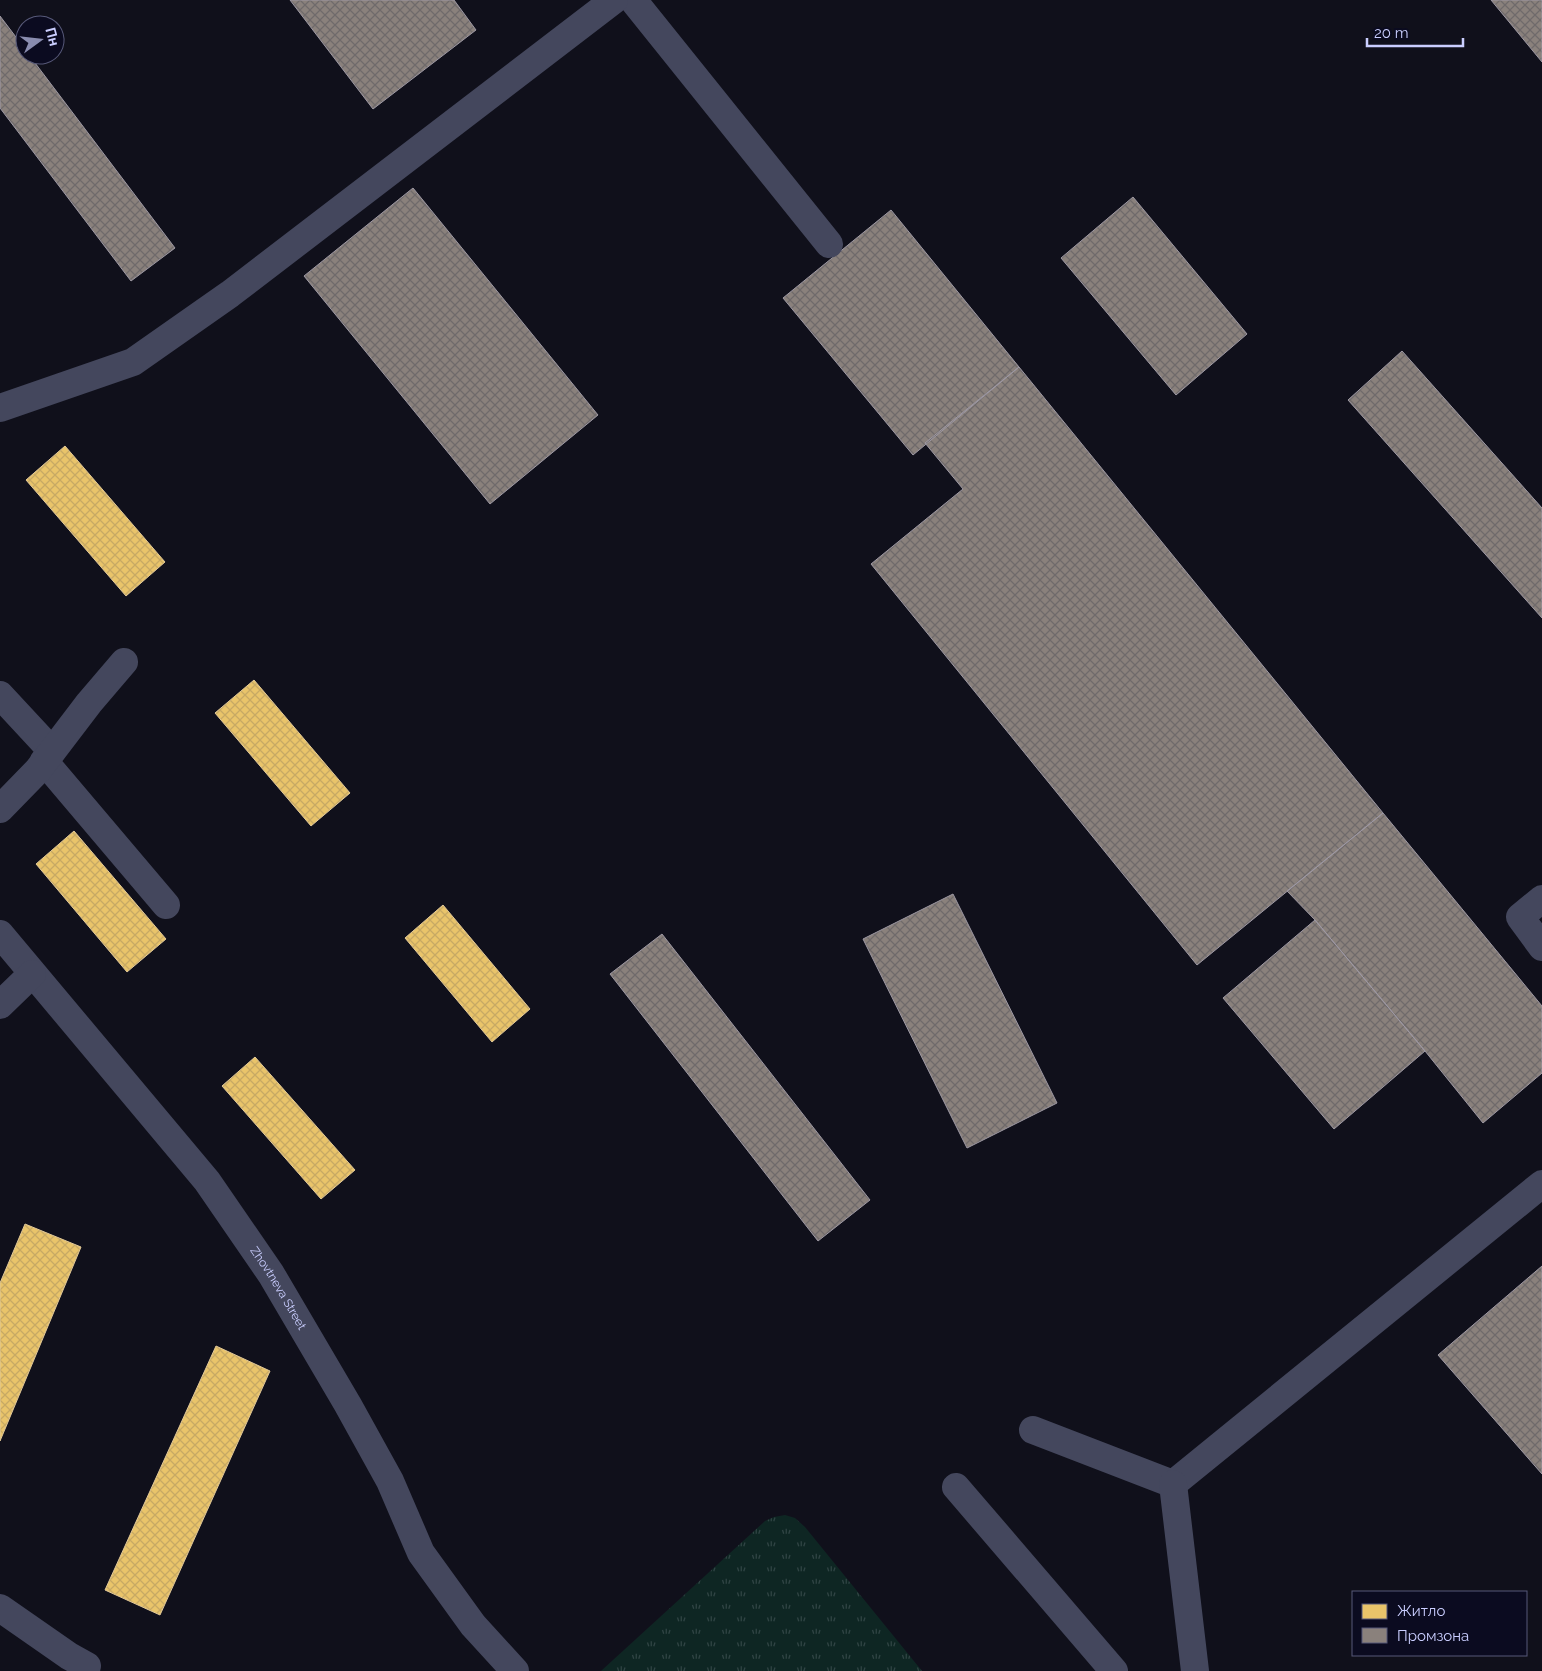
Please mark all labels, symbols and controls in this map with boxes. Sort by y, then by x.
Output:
north arrow [15,15,65,65]
scale bar [1367,15,1463,47]
text: 20 m [1374,24,1409,42]
text: Пн [42,26,63,48]
street label: Zhovtneva Street [247,1244,309,1332]
legend [1352,1591,1527,1656]
text: Житло [1397,1602,1445,1620]
text: Промзона [1397,1627,1469,1645]

